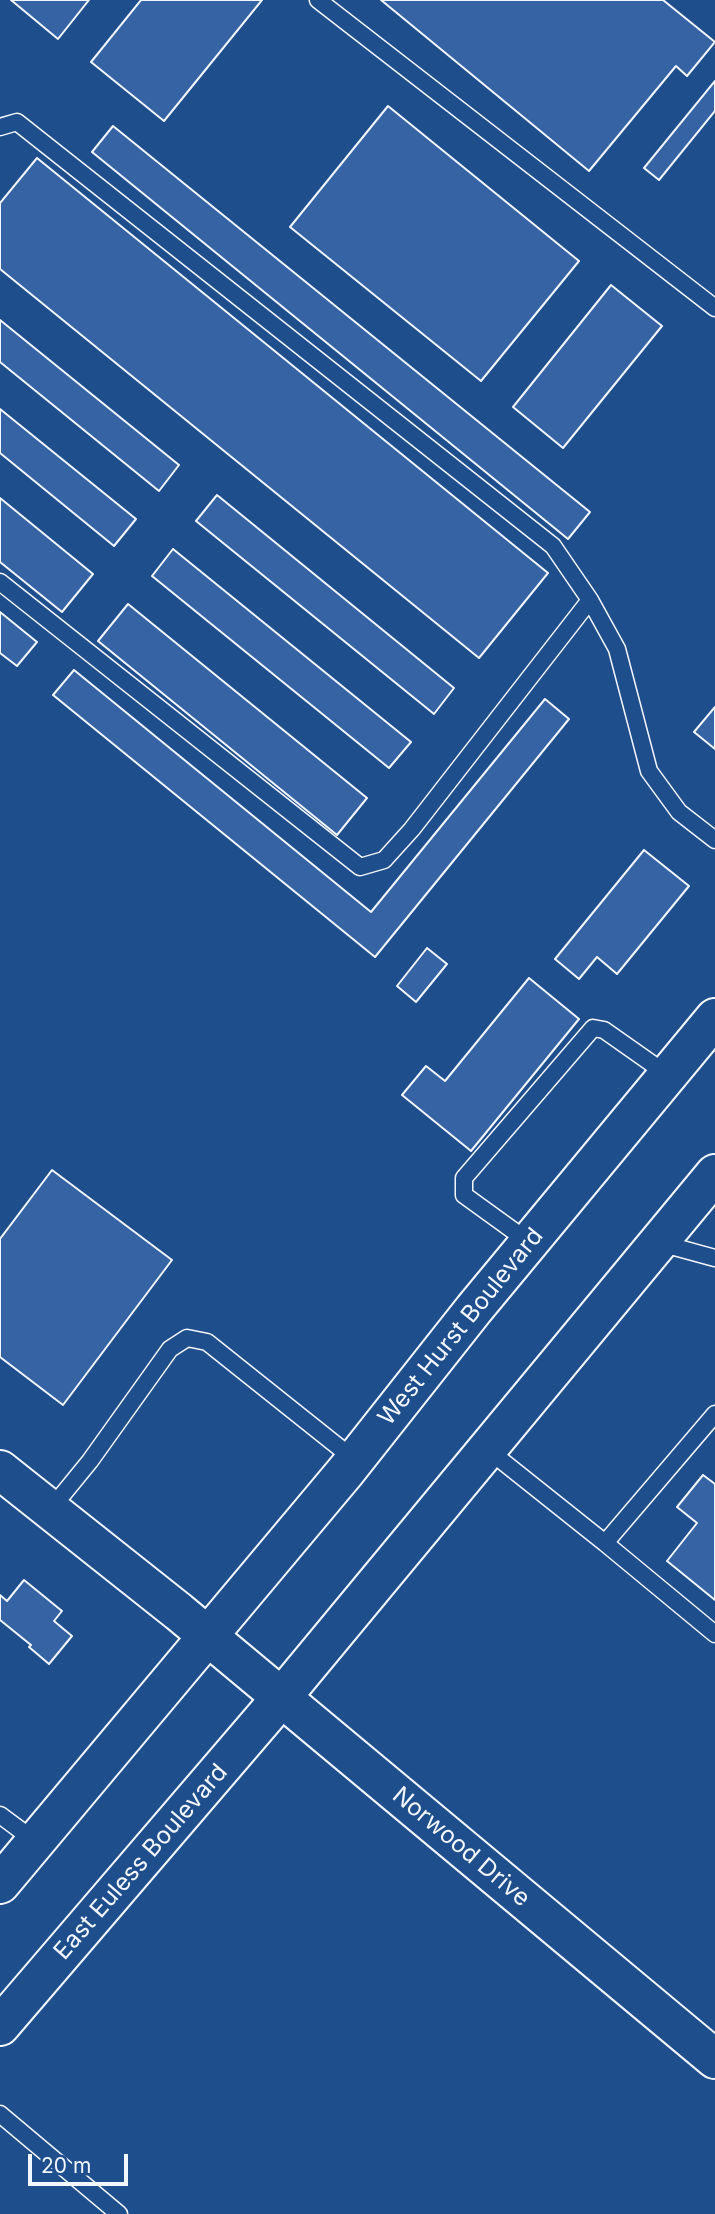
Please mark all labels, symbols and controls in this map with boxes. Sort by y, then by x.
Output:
street label: West Hurst Boulevard [372,1222,550,1432]
street label: East Euless Boulevard [48,1758,234,1966]
street label: Norwood Drive [386,1781,536,1913]
scale bar [32,2140,131,2184]
text: 20 m [41,2153,91,2178]

